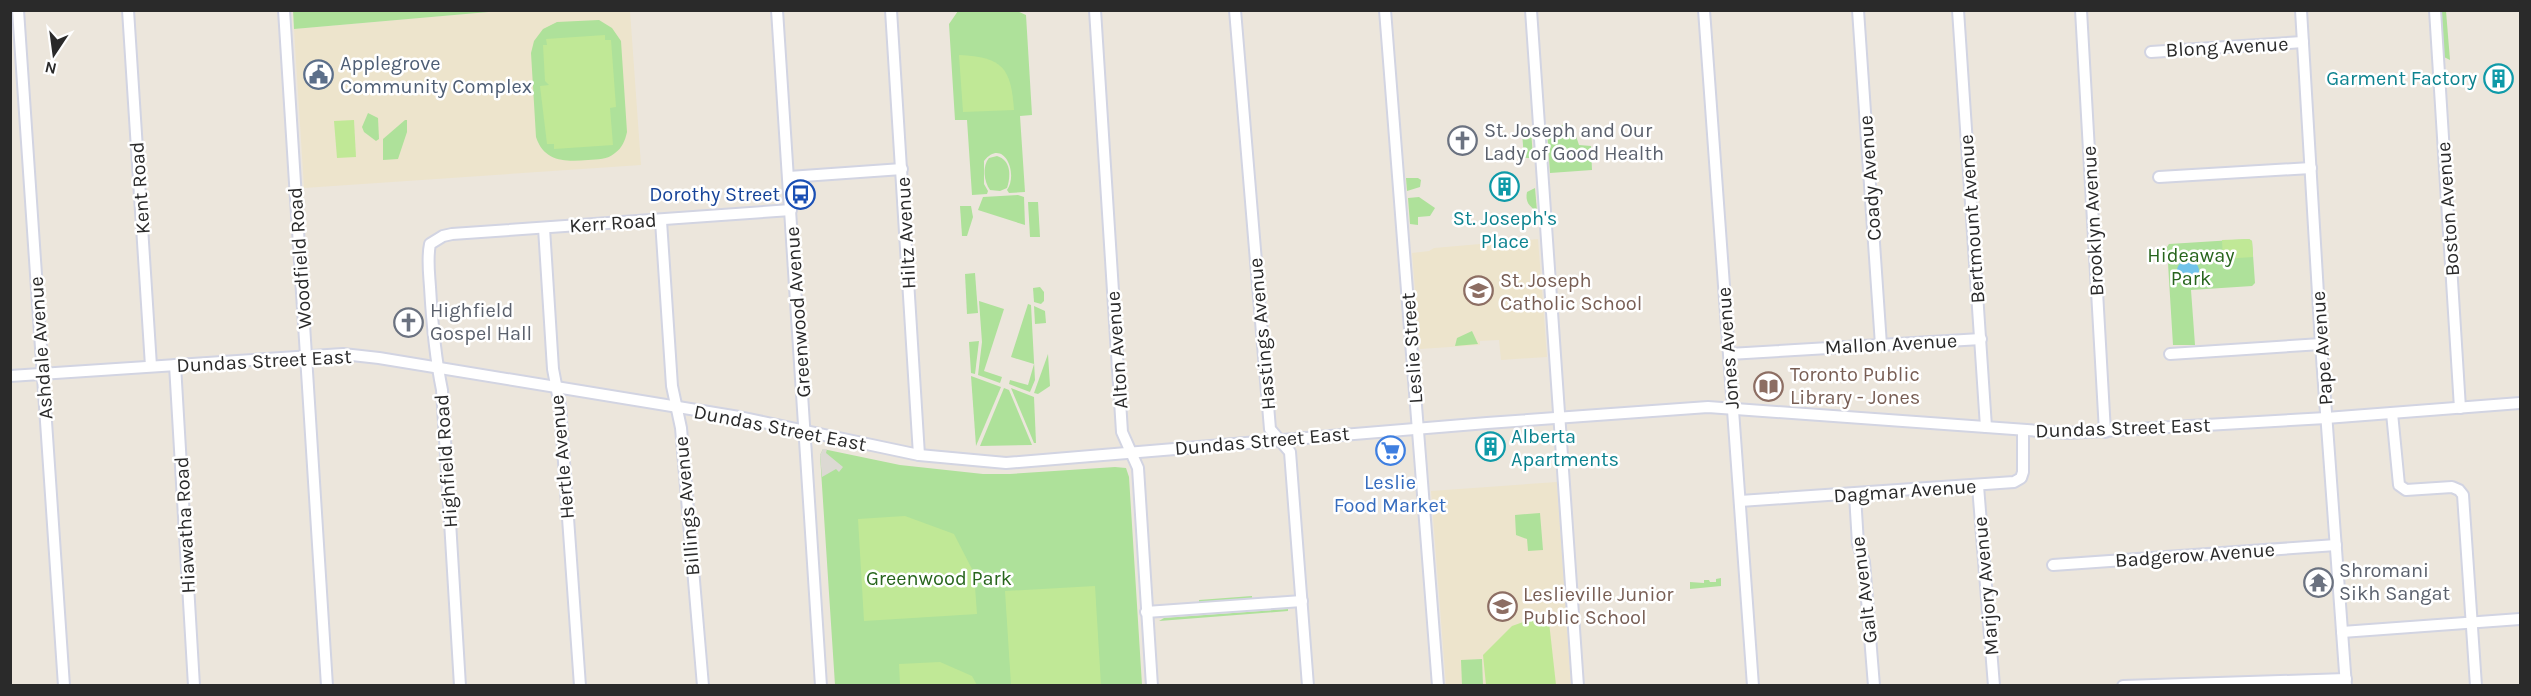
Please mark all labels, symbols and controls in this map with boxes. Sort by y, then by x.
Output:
north arrow [24,24,84,84]
street label: Blong Avenue [2165,32,2289,62]
place label: Applegrove Community Complex [340,52,532,98]
text: N [43,58,58,79]
public building icon: Applegrove Community Complex [303,58,335,90]
building icon: Garment Factory [2482,62,2514,94]
place label: Garment Factory [2326,67,2477,90]
street label: Coady Avenue [1854,114,1886,242]
place label: St. Joseph and Our Lady of Good Health [1484,119,1664,165]
church icon: St. Joseph and Our Lady of Good Health [1447,125,1479,157]
street label: Bertmount Avenue [1955,134,1989,304]
street label: Kent Road [125,141,155,235]
street label: Boston Avenue [2432,141,2464,277]
street label: Brooklyn Avenue [2078,145,2108,297]
building icon: St. Joseph's Place [1489,171,1521,203]
street label: Hiltz Avenue [892,176,920,290]
bus stop icon: Dorothy Street [785,178,817,210]
place label: Dorothy Street [649,183,780,206]
street label: Woodfield Road [284,186,316,330]
place label: St. Joseph's Place [1453,207,1557,253]
street label: Kerr Road [568,208,658,238]
street label: Greenwood Avenue [781,226,815,398]
park label: Hideaway Park [2147,244,2235,290]
street label: Hastings Avenue [1244,257,1280,411]
place label: St. Joseph Catholic School [1500,269,1642,315]
school or university icon: St. Joseph Catholic School [1463,275,1495,307]
street label: Ashdale Avenue [25,276,57,420]
street label: Jones Avenue [1712,286,1744,410]
street label: Alton Avenue [1101,290,1133,410]
street label: Pape Avenue [2307,290,2337,406]
street label: Leslie Street [1397,291,1427,404]
place label: Highfield Gospel Hall [430,299,532,345]
church icon: Highfield Gospel Hall [393,306,425,338]
street label: Mallon Avenue [1824,329,1958,359]
street label: Dundas Street East [176,345,353,377]
place label: Toronto Public Library - Jones [1790,363,1920,409]
library icon: Toronto Public Library - Jones [1753,370,1785,402]
street label: Highfield Road [430,393,462,529]
street label: Hertle Avenue [545,394,579,520]
street label: Dundas Street East [692,400,869,456]
street label: Dundas Street East [2035,413,2212,443]
street label: Dundas Street East [1174,422,1351,460]
place label: Alberta Apartments [1511,425,1619,471]
building icon: Alberta Apartments [1474,431,1506,463]
street label: Billings Avenue [669,435,705,577]
supermarket icon: Leslie Food Market [1374,435,1406,467]
street label: Hiawatha Road [170,456,200,594]
place label: Leslie Food Market [1334,471,1447,517]
street label: Dagmar Avenue [1833,475,1977,507]
street label: Marjory Avenue [1968,516,2004,656]
street label: Galt Avenue [1846,535,1882,645]
street label: Badgerow Avenue [2114,538,2276,572]
place label: Shromani Sikh Sangat [2339,559,2451,605]
temple icon: Shromani Sikh Sangat [2302,566,2334,598]
park label: Greenwood Park [866,567,1012,590]
place label: Leslieville Junior Public School [1523,583,1674,629]
school or university icon: Leslieville Junior Public School [1486,590,1518,622]

